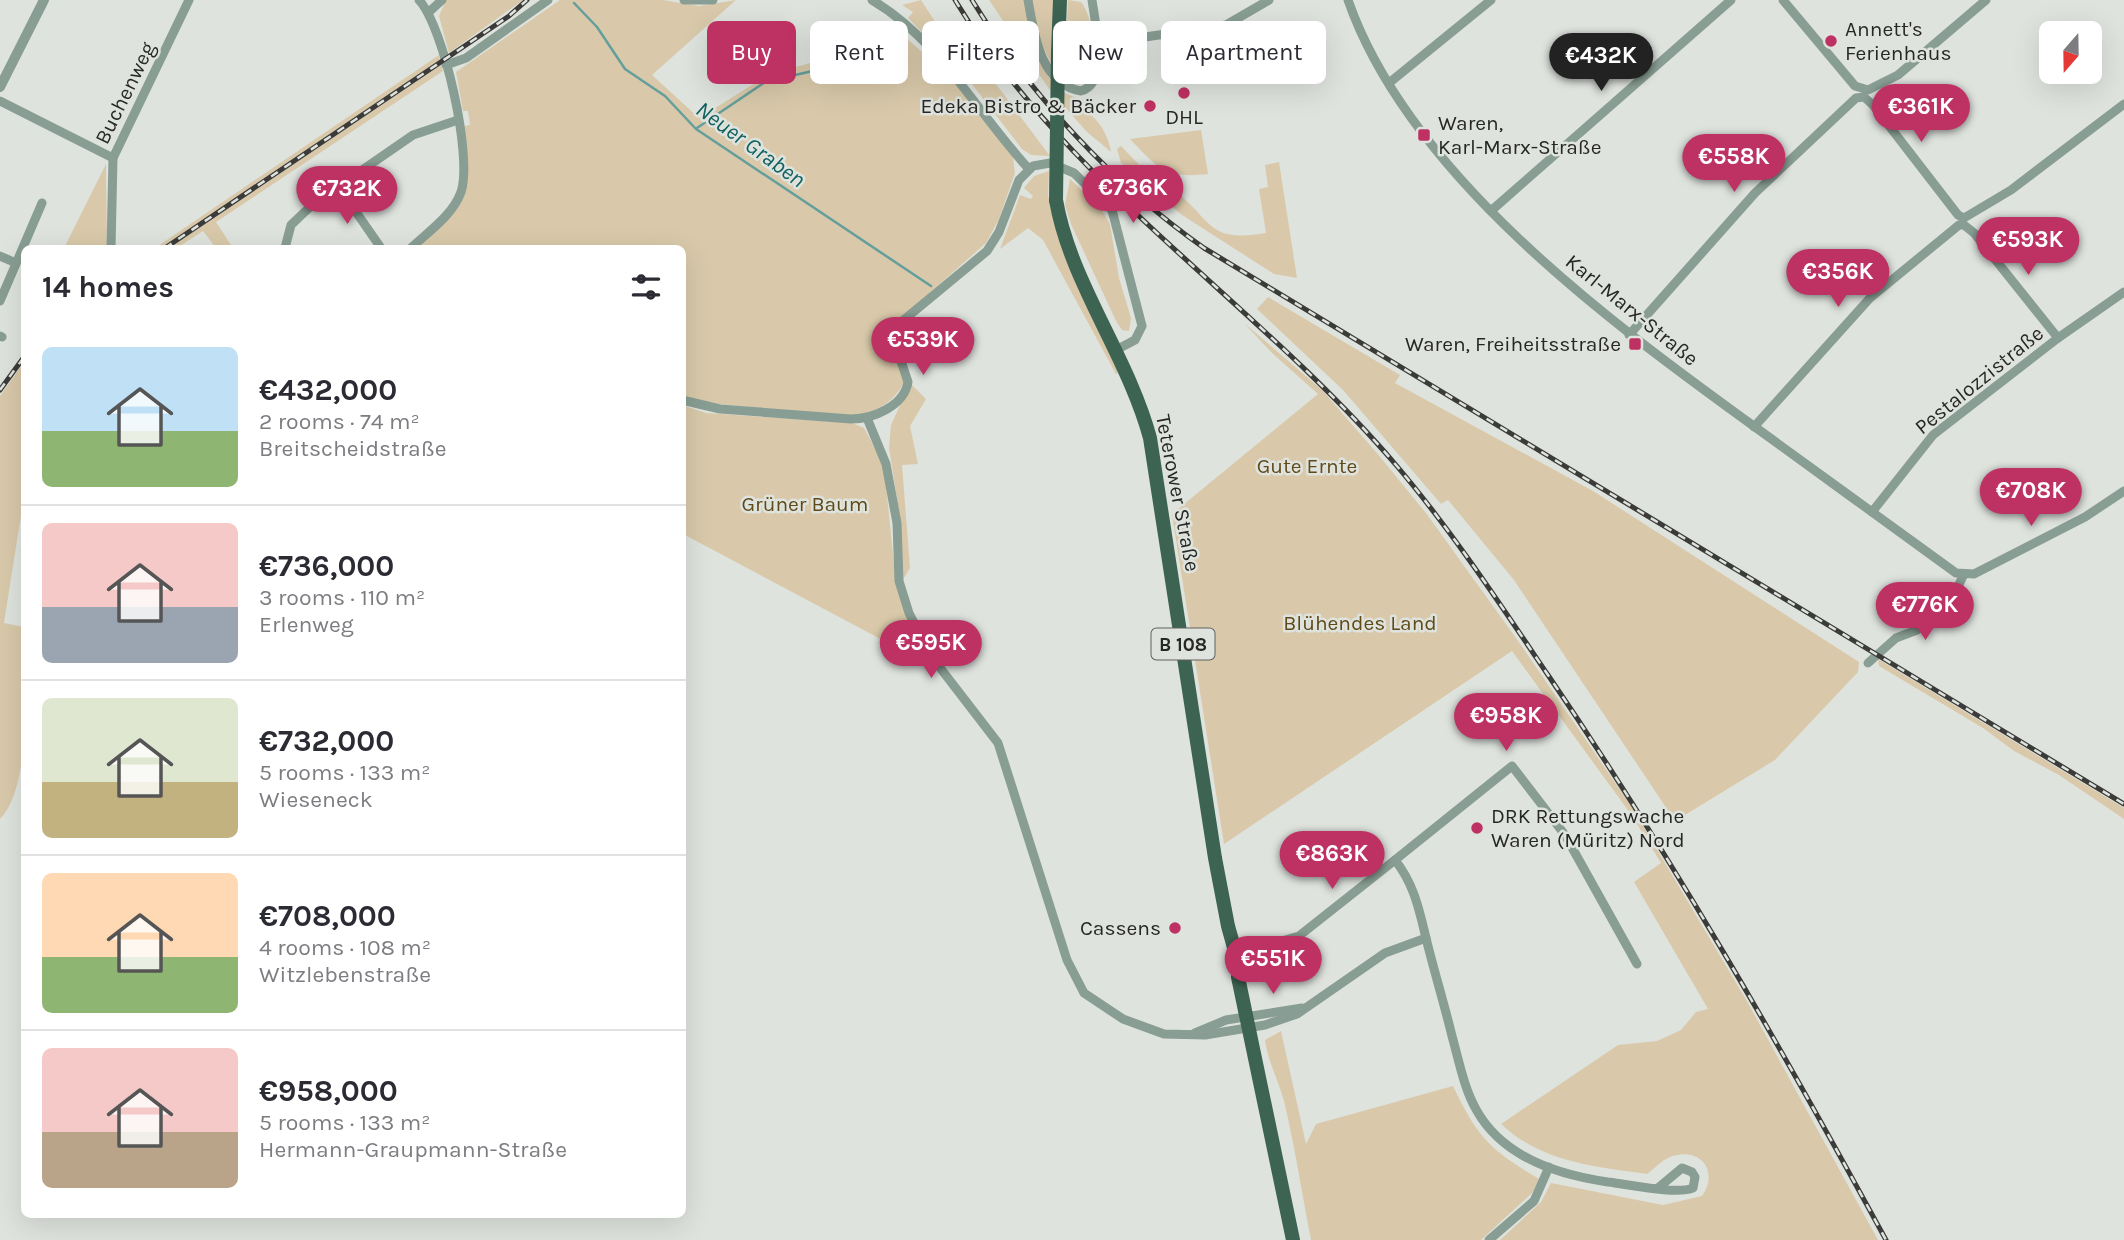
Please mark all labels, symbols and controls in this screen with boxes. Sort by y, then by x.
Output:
place label: Annett's Ferienhaus [1845,17,1952,65]
chip: Buy [707,21,796,84]
chip: Rent [810,21,908,84]
chip: Filters [922,21,1039,84]
chip: New [1053,21,1147,84]
chip: Apartment [1161,21,1326,84]
north arrow [2039,21,2102,84]
map controls [2039,21,2102,84]
marker: Annett's Ferienhaus [1823,33,1839,49]
pin: €432K [1552,34,1650,93]
street label: Buchenweg [90,38,160,148]
text: €432K [1565,42,1637,69]
marker: DHL [1176,85,1192,101]
pin: €361K [1872,85,1970,144]
text: €361K [1888,93,1954,120]
place label: Edeka Bistro & Bäcker [920,94,1136,118]
water label: Neuer Graben [691,96,811,193]
marker: Edeka Bistro & Bäcker [1142,98,1158,114]
place label: DHL [1165,105,1203,129]
place label: Waren, Karl-Marx-Straße [1438,111,1602,159]
marker: Waren, Karl-Marx-Straße [1416,127,1432,143]
pin: €558K [1685,134,1783,194]
text: €558K [1698,143,1770,170]
pin: €732K [298,166,396,226]
pin: €736K [1084,166,1182,225]
text: €736K [1098,174,1168,201]
text: €732K [312,175,382,202]
pin: €593K [1979,218,2077,277]
text: €593K [1992,226,2064,253]
street label: Karl-Marx-Straße [1561,249,1703,371]
pin: €356K [1789,250,1887,309]
text: €356K [1802,258,1874,285]
icon: filters [627,268,665,306]
text: 14 homes [42,269,174,305]
pin: €539K [874,318,972,377]
street label: Pestalozzistraße [1910,321,2048,439]
text: €539K [887,326,959,353]
place label: Waren, Freiheitsstraße [1405,332,1621,356]
marker: Waren, Freiheitsstraße [1627,336,1643,352]
text: €432,000 [259,372,397,408]
icon: home [98,375,182,459]
text: 2 rooms · 74 m² [259,408,420,435]
street label: Teterower Straße [1151,412,1205,574]
text: Breitscheidstraße [259,435,447,462]
park label: Gute Ernte [1257,454,1357,478]
pin: €708K [1982,468,2080,528]
text: €708K [1996,477,2066,504]
park label: Grüner Baum [742,492,868,516]
text: €736,000 [259,548,394,584]
icon: home [98,551,182,635]
pin: €776K [1876,582,1974,642]
text: 3 rooms · 110 m² [259,584,425,611]
text: €776K [1892,591,1958,618]
text: Erlenweg [259,611,354,638]
park label: Blühendes Land [1283,611,1437,635]
pin: €595K [882,620,980,680]
road number: B 108 [1152,628,1214,660]
text: €595K [896,629,966,656]
pin: €958K [1457,694,1555,753]
text: €958K [1470,702,1542,729]
text: €732,000 [259,723,394,759]
icon: home [98,726,182,810]
text: 5 rooms · 133 m² [259,759,431,786]
text: Wieseneck [259,786,373,813]
place label: DRK Rettungswache Waren (Müritz) Nord [1491,804,1685,852]
marker: DRK Rettungswache Waren (Müritz) Nord [1469,820,1485,836]
pin: €863K [1283,832,1381,891]
text: €863K [1296,840,1368,867]
text: €708,000 [259,898,396,934]
icon: home [98,901,182,985]
place label: Cassens [1080,916,1161,940]
marker: Cassens [1167,920,1183,936]
text: 4 rooms · 108 m² [259,934,431,961]
pin: €551K [1224,936,1322,996]
text: €551K [1241,945,1305,972]
text: Witzlebenstraße [259,961,431,988]
text: €958,000 [259,1073,398,1109]
icon: home [98,1076,182,1160]
text: 5 rooms · 133 m² [259,1109,431,1136]
text: Hermann-Graupmann-Straße [259,1136,567,1163]

